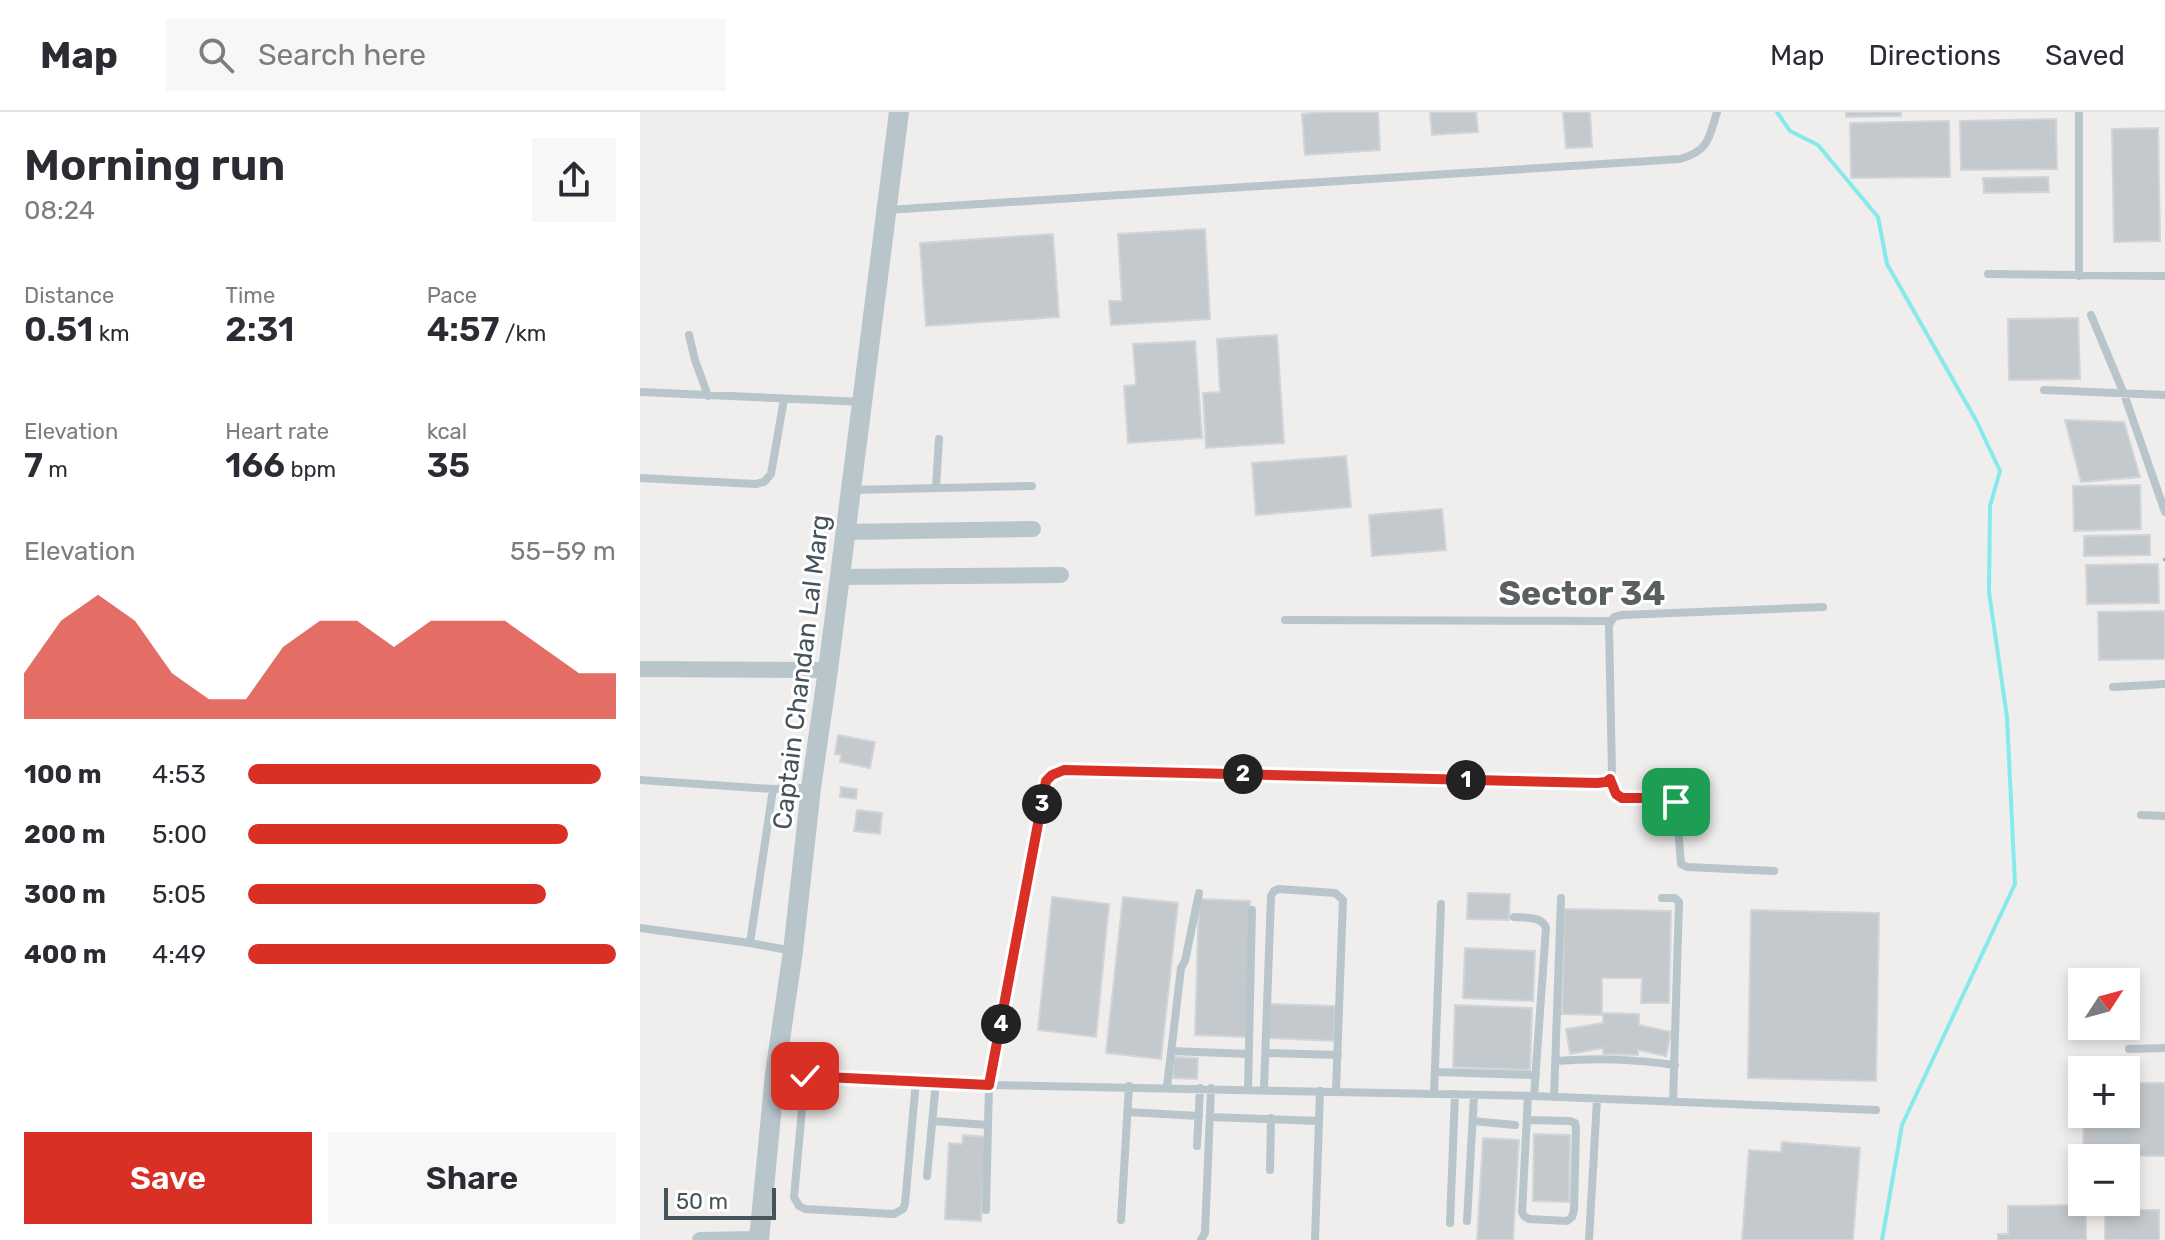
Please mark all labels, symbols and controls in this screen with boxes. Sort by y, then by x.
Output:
search box [166,19,726,91]
text: Map [40,32,118,78]
icon: search [194,33,238,77]
text: Search here [258,37,426,73]
text: Map [1770,39,1824,72]
text: Directions [1868,39,2001,72]
text: Saved [2045,39,2125,72]
button: share [532,138,616,222]
text: Morning run [24,139,285,191]
text: 08:24 [24,195,95,226]
text: Distance [24,282,114,309]
text: Time [225,282,275,309]
text: Pace [427,282,477,309]
text: 0.51 [24,309,93,350]
text: 2:31 [225,309,294,350]
text: 4:57 [427,309,499,350]
text: km [93,320,130,347]
text: /km [499,320,546,347]
text: Elevation [24,418,118,445]
text: Heart rate [225,418,329,445]
text: kcal [427,418,467,445]
text: 7 [24,445,43,486]
text: 166 [225,445,285,486]
text: 35 [427,445,470,486]
text: m [43,456,68,483]
text: bpm [285,456,336,483]
street label: Captain Chandan Lal Marg [767,513,836,831]
text: Elevation [24,536,135,567]
text: 55–59 m [510,536,616,567]
district label: Sector 34 [1498,573,1666,614]
pin: 2 [1223,754,1263,794]
text: 100 m [24,759,102,790]
text: 4:53 [152,759,206,790]
text: 2 [1236,760,1250,787]
pin: 1 [1446,760,1486,800]
text: 1 [1461,766,1471,793]
pin [1642,768,1710,836]
icon: arrive [1654,780,1698,824]
pin: 3 [1022,784,1062,824]
text: 3 [1035,790,1049,817]
text: 200 m [24,819,106,850]
text: 5:00 [152,819,207,850]
text: 300 m [24,879,106,910]
text: 5:05 [152,879,206,910]
text: 400 m [24,939,106,970]
text: 4:49 [152,939,206,970]
north arrow [2068,968,2140,1040]
map controls [2068,968,2140,1216]
pin: 4 [981,1004,1021,1044]
text: 4 [993,1010,1009,1037]
pin [771,1042,839,1110]
icon: check [783,1054,827,1098]
button: + [2068,1056,2140,1128]
button: Save [24,1132,312,1224]
button: Share [328,1132,616,1224]
button: − [2068,1144,2140,1216]
scale bar [664,1184,776,1220]
text: 50 m [676,1188,728,1215]

